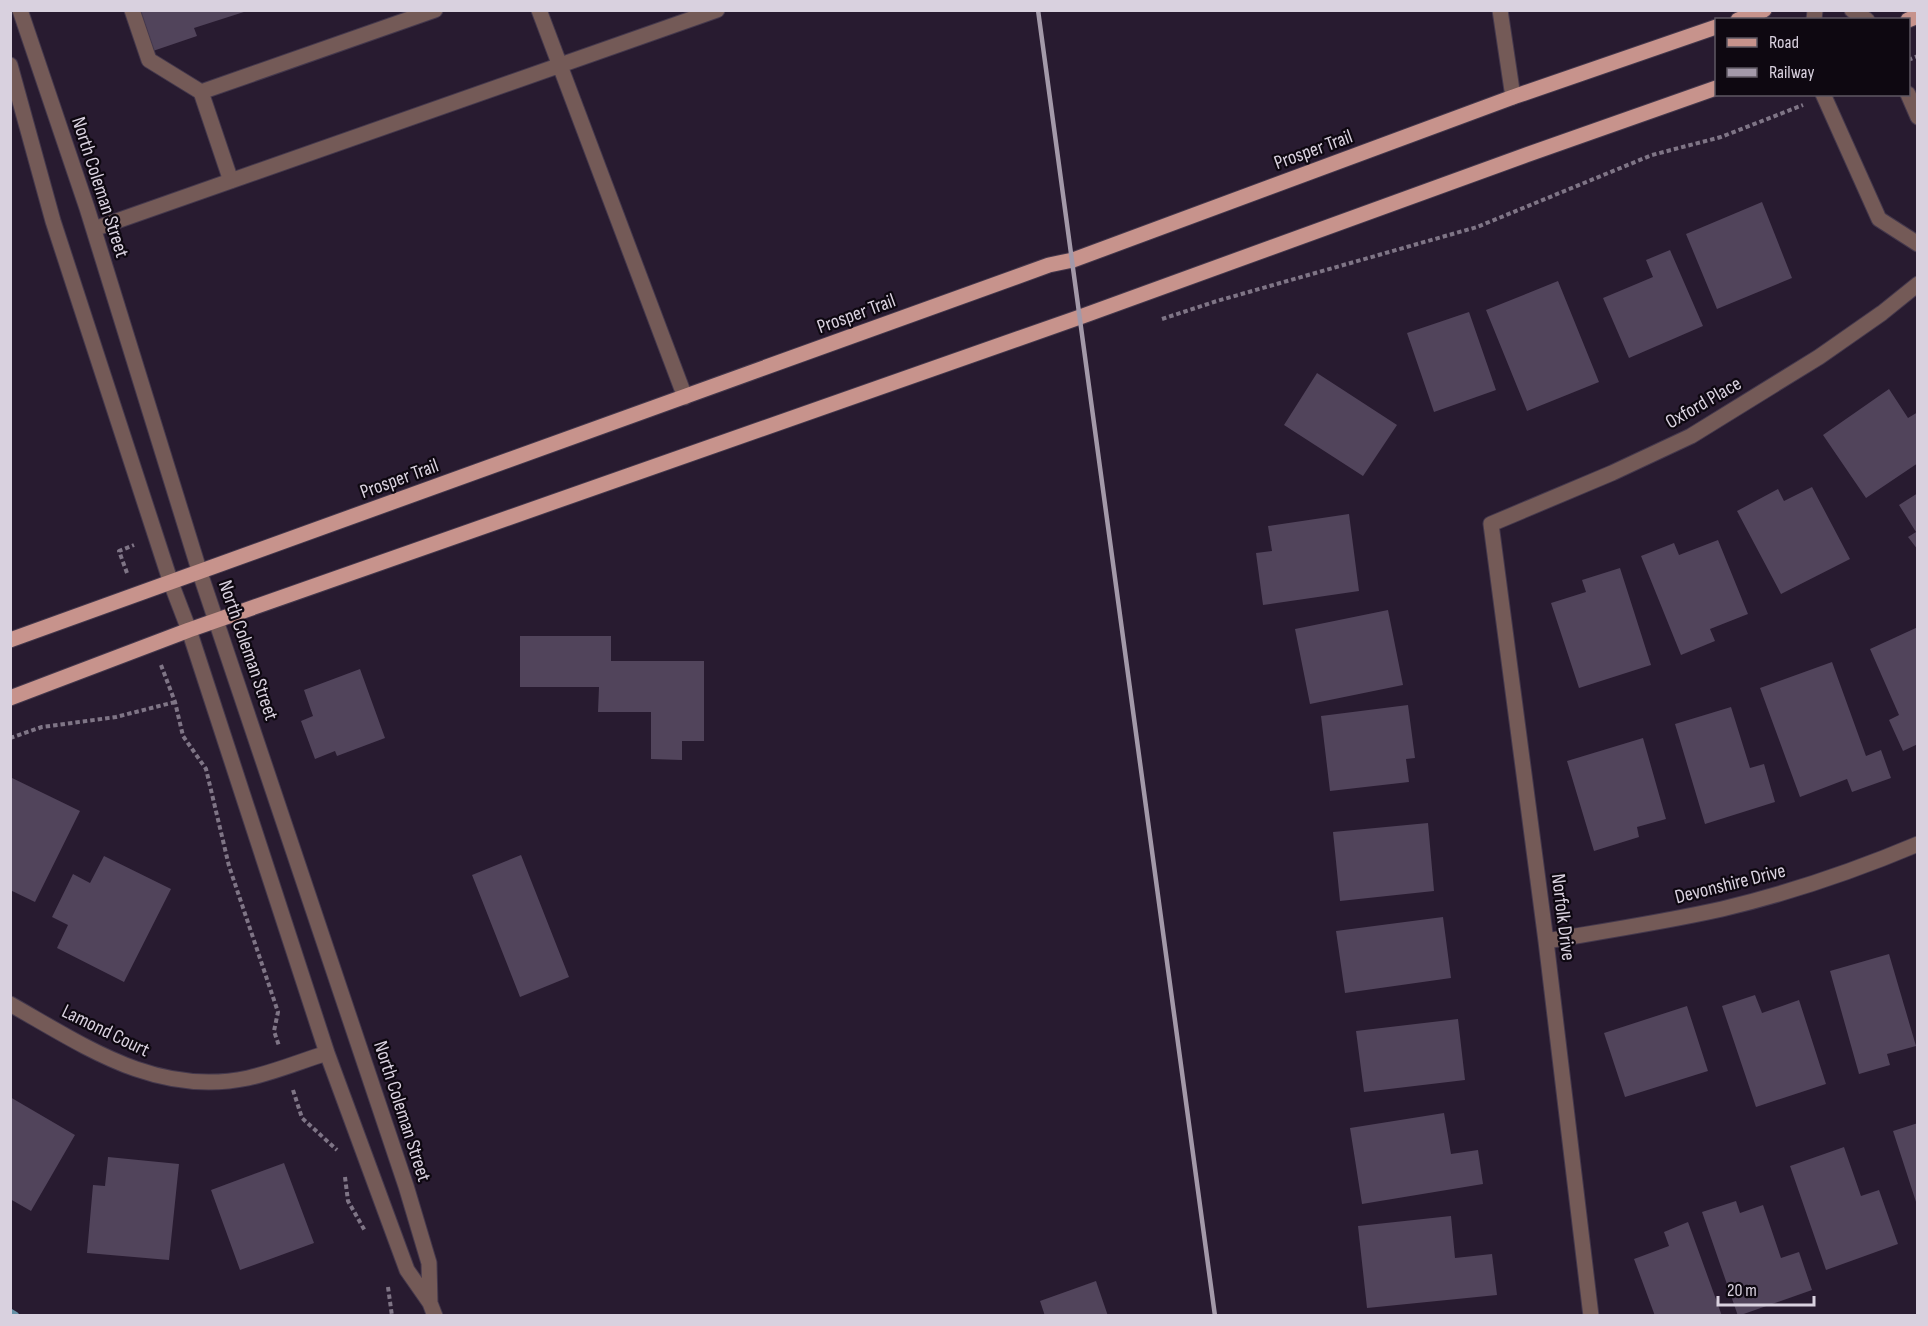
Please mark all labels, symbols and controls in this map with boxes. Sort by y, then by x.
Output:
legend [1715,18,1910,96]
text: Road [1769,32,1799,53]
text: Railway [1769,62,1814,83]
street label: North Coleman Street [66,114,134,261]
street label: Prosper Trail [1271,125,1356,175]
street label: Prosper Trail [814,289,899,339]
street label: Oxford Place [1661,372,1746,434]
street label: Prosper Trail [357,454,442,504]
street label: North Coleman Street [213,577,283,723]
street label: Devonshire Drive [1672,859,1788,909]
street label: Norfolk Drive [1546,872,1580,962]
street label: Lamond Court [58,999,153,1062]
street label: North Coleman Street [368,1038,436,1185]
scale bar [1718,1269,1814,1307]
text: 20 m [1727,1280,1757,1301]

